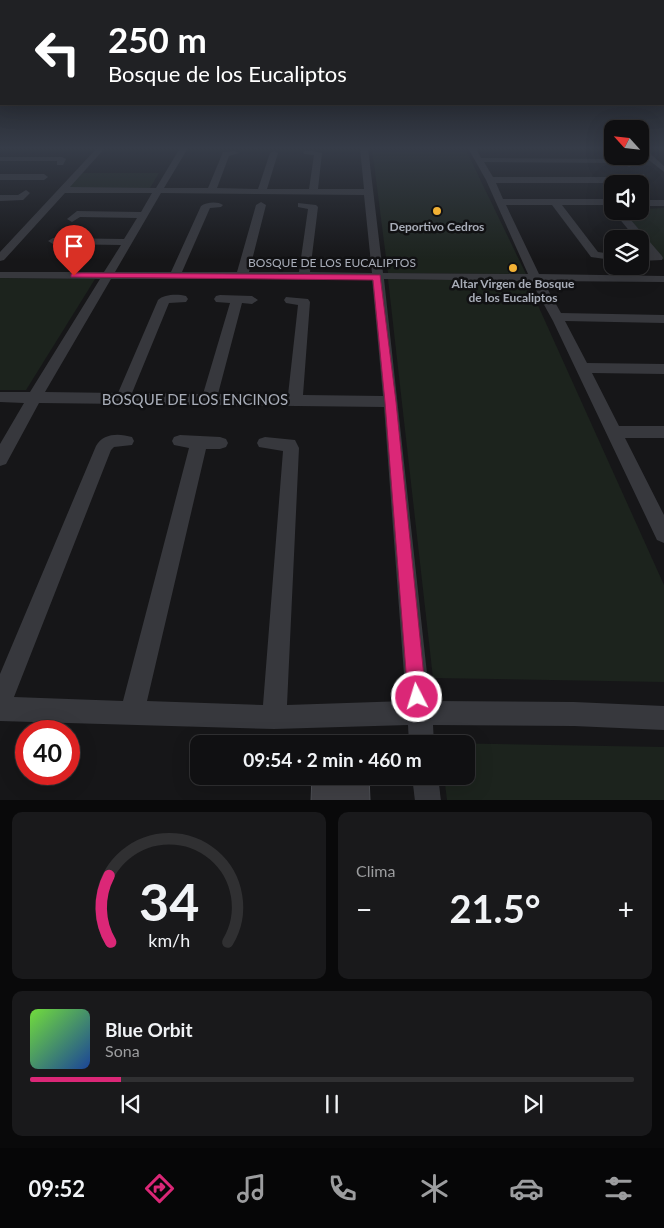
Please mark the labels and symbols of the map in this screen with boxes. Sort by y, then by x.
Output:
north arrow [604,120,649,165]
marker: Deportivo Cedros [431,205,443,217]
place label: Deportivo Cedros [390,219,484,234]
pin [53,225,95,276]
street label: BOSQUE DE LOS EUCALIPTOS [248,255,416,270]
marker: Altar Virgen de Bosque de los Eucaliptos [507,262,519,274]
place label: Altar Virgen de Bosque de los Eucaliptos [451,276,575,305]
street label: BOSQUE DE LOS ENCINOS [102,390,288,408]
position arrow [390,670,442,722]
speed limit sign: 40 [15,720,80,785]

